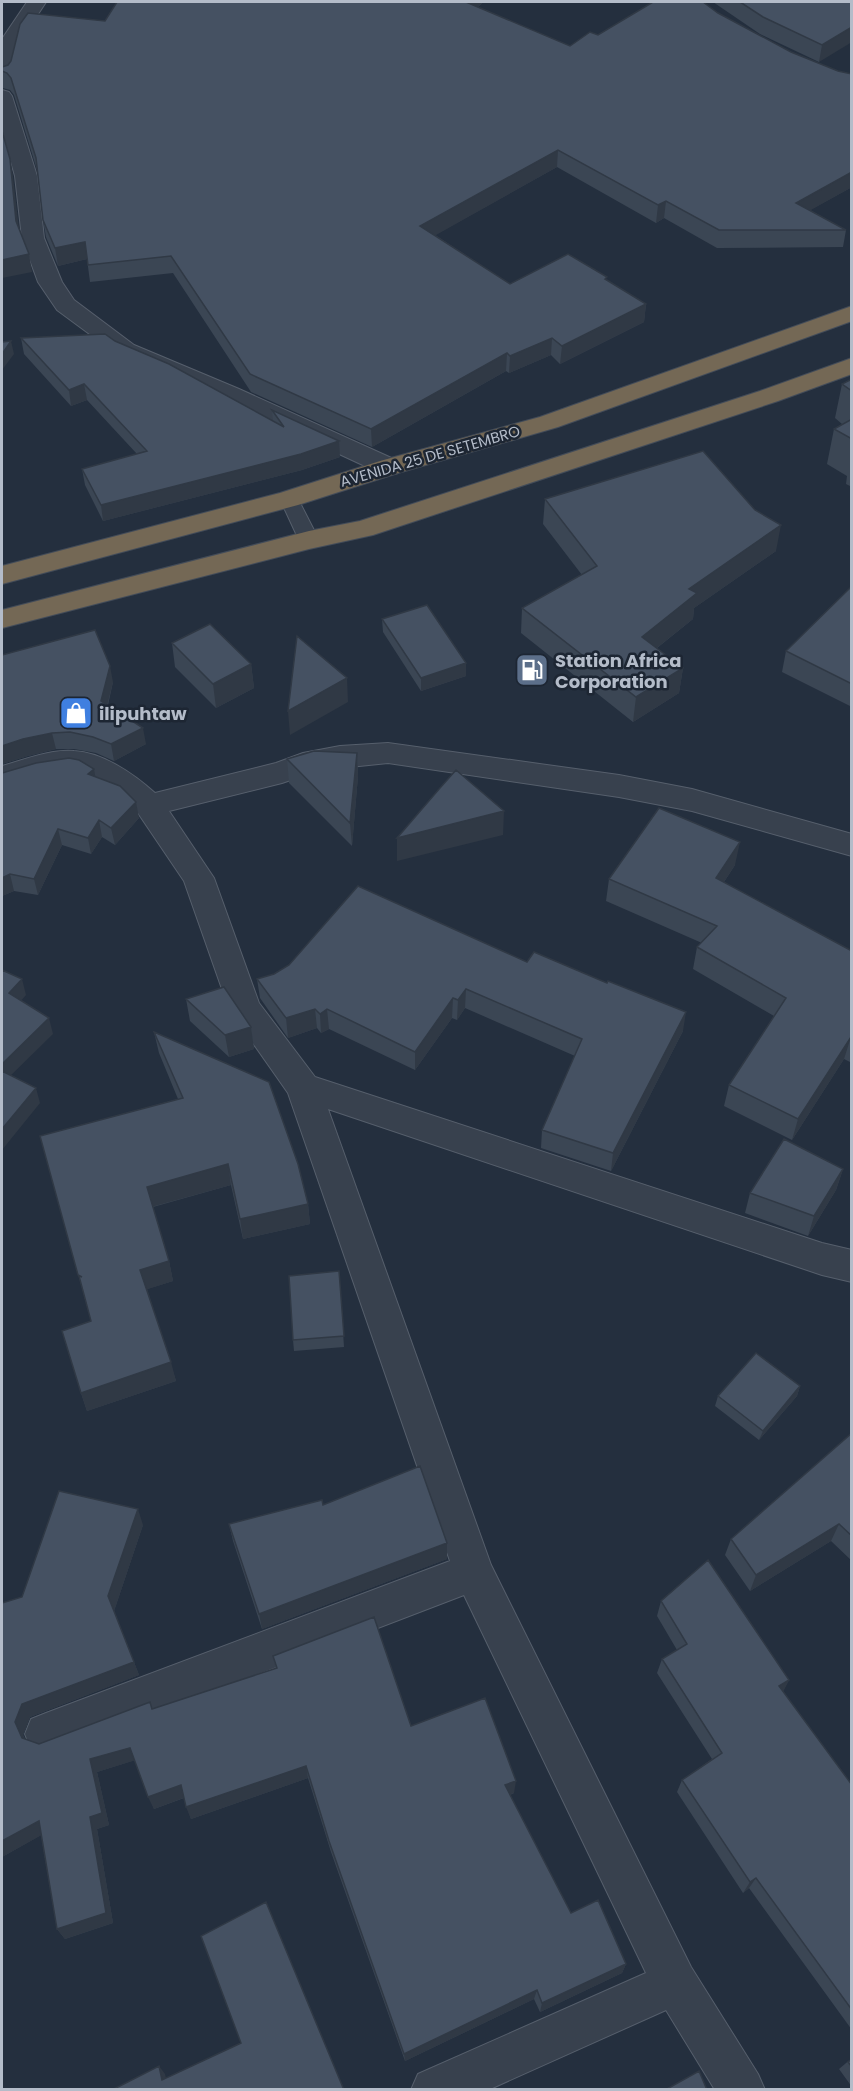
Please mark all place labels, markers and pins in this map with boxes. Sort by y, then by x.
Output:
place label: Station Africa Corporation [555,648,682,694]
fuel station icon: Station Africa Corporation [514,652,550,688]
shop icon: ilipuhtaw [58,695,94,731]
place label: ilipuhtaw [99,701,187,726]

